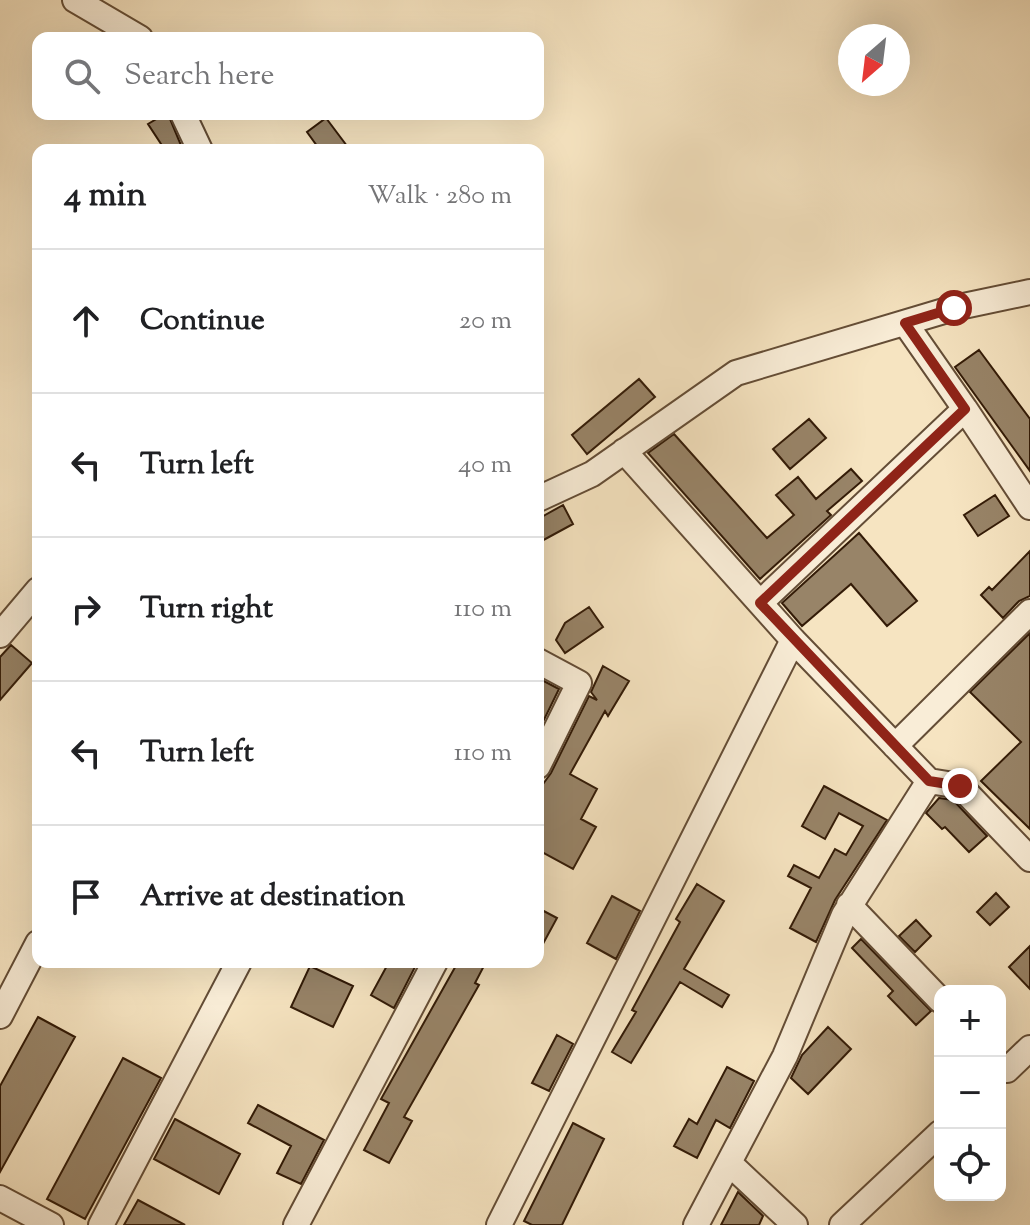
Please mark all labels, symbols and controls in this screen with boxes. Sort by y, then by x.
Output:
north arrow [838,24,910,96]
search box [32,32,544,120]
icon: search [60,54,104,98]
text: Search here [124,55,274,98]
text: 4 min [64,172,146,221]
text: Walk · 280 m [367,178,512,215]
route start [936,290,972,326]
icon: ahead [64,299,108,343]
text: Continue [140,300,265,343]
text: 20 m [459,303,512,340]
icon: left [64,443,108,487]
text: Turn left [140,444,254,487]
text: 40 m [458,447,512,484]
icon: right [64,587,108,631]
text: Turn right [140,588,273,631]
text: 110 m [454,591,512,628]
icon: left [64,731,108,775]
text: Turn left [140,732,254,775]
text: 110 m [454,735,512,772]
route end [942,768,978,804]
icon: arrive [64,875,108,919]
text: Arrive at destination [140,876,405,919]
map controls [934,985,1006,1201]
button: + [934,985,1006,1057]
button: − [934,1057,1006,1129]
button: locate [934,1129,1006,1201]

